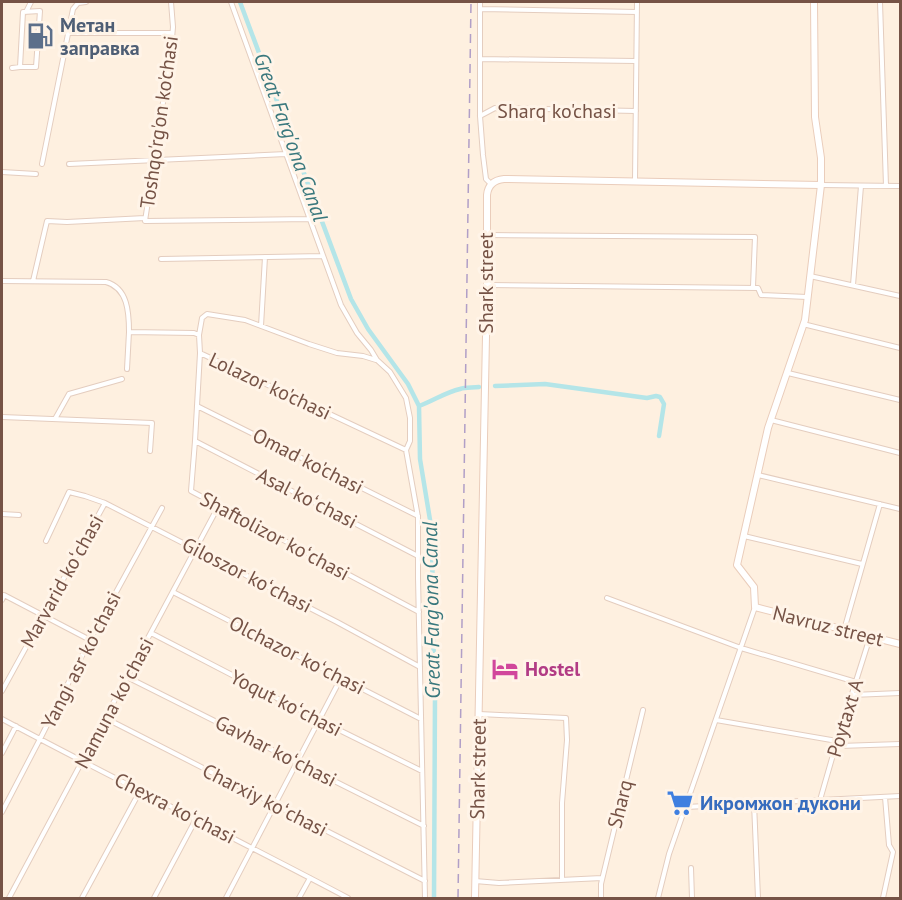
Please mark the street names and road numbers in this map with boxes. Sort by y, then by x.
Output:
street label: Toshqo'rg'on ko'chasi [134,34,184,210]
street label: Sharq ko'chasi [497,98,617,124]
street label: Shark street [473,232,499,334]
street label: Lolazor ko'chasi [205,346,335,426]
street label: Omad ko'chasi [248,422,368,500]
street label: Asal koʻchasi [252,462,362,534]
street label: Shaftolizor koʻchasi [196,486,354,586]
street label: Marvarid koʻchasi [15,510,109,652]
street label: Giloszor koʻchasi [178,531,316,619]
street label: Yangi asr koʻchasi [35,587,127,733]
street label: Navruz street [770,600,886,652]
street label: Olchazor koʻchasi [225,610,369,700]
street label: Namuna koʻchasi [69,633,159,773]
street label: Yoqut koʻchasi [226,664,346,742]
street label: Poytaxt A [821,675,869,760]
street label: Gavhar koʻchasi [211,709,341,793]
street label: Shark street [464,718,492,820]
street label: Charxiy koʻchasi [198,757,332,843]
street label: Chexra koʻchasi [110,766,240,850]
street label: Sharq [601,777,639,831]

